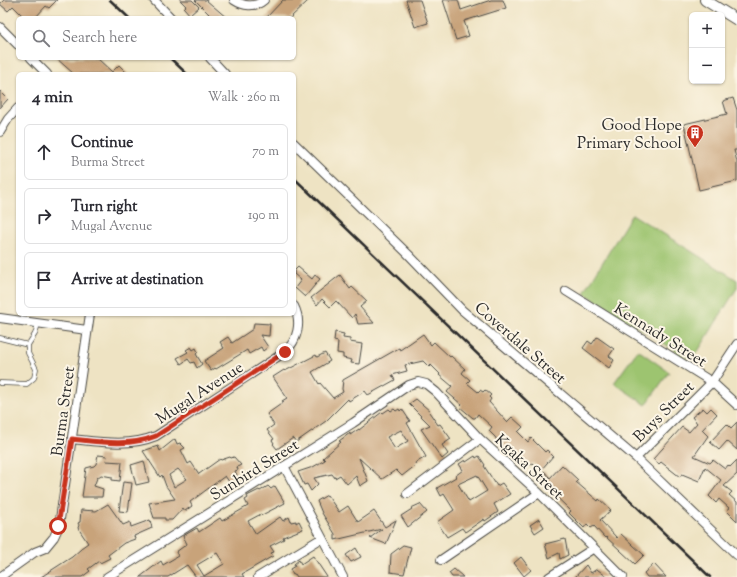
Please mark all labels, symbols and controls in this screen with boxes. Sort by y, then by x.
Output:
map controls [689,12,725,84]
button: + [689,12,725,48]
search box [16,16,296,60]
icon: search [30,27,52,49]
text: Search here [62,28,137,49]
button: − [689,48,725,84]
text: 4 min [32,86,73,110]
text: Walk · 260 m [208,89,280,107]
place label: Good Hope Primary School [577,115,683,156]
building icon: Good Hope Primary School [685,123,705,148]
text: Continue [71,133,133,154]
icon: ahead [33,141,55,163]
text: 70 m [252,143,279,161]
text: Burma Street [71,154,145,172]
text: Turn right [71,197,137,218]
icon: right [33,205,55,227]
text: 190 m [248,207,279,225]
text: Mugal Avenue [71,218,152,236]
icon: arrive [33,269,55,291]
text: Arrive at destination [71,270,204,291]
street label: Coverdale Street [468,297,571,391]
street label: Kennady Street [609,298,711,374]
route end [276,343,294,361]
street label: Mugal Avenue [152,357,249,431]
street label: Burma Street [47,364,82,458]
street label: Buys Street [629,377,701,449]
street label: Kgaka Street [489,430,568,506]
street label: Sunbird Street [206,434,305,508]
route start [49,517,67,535]

